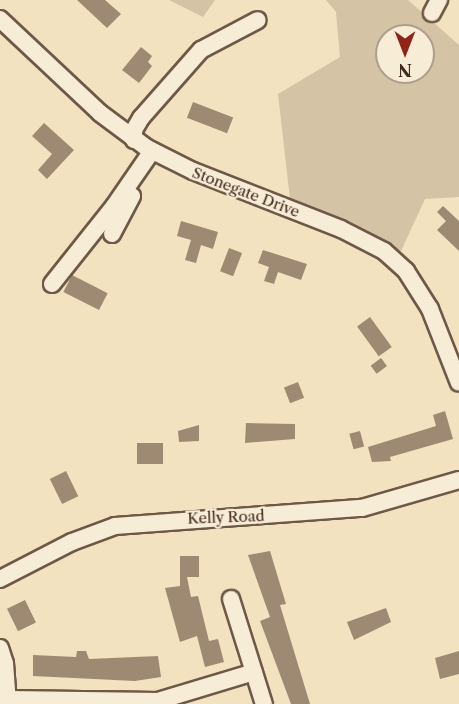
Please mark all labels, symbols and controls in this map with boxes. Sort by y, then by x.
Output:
north arrow [375,24,435,84]
text: N [398,60,412,80]
street label: Stonegate Drive [190,163,302,221]
street label: Kelly Road [187,507,265,527]

